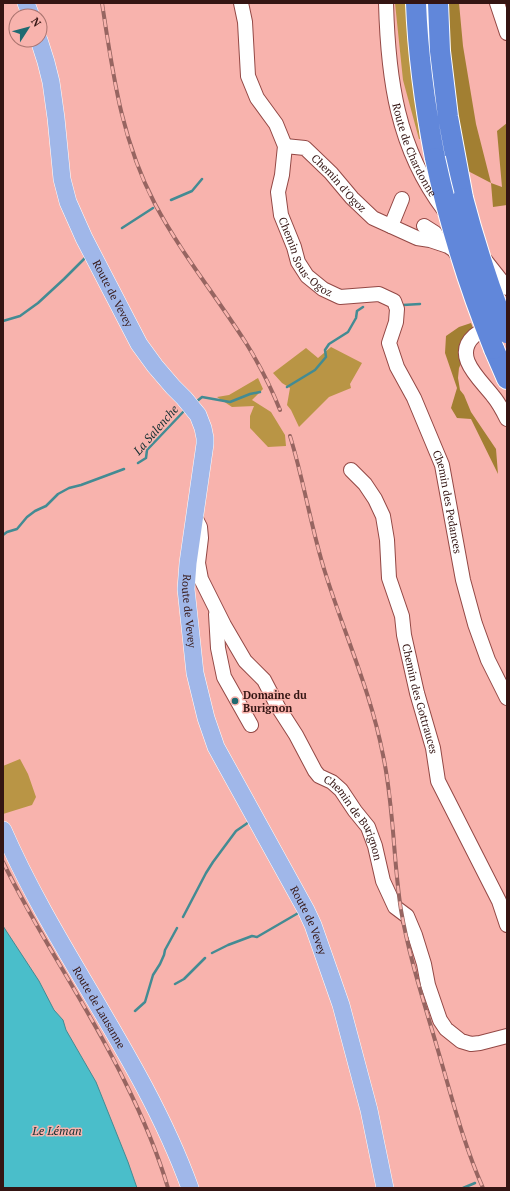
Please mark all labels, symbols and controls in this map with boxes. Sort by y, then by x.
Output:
north arrow [8,8,48,48]
text: N [28,15,45,30]
street label: Route de Chardonne [389,102,440,200]
street label: Chemin d'Ogoz [308,151,370,215]
street label: Chemin Sous-Ogoz [276,215,335,299]
street label: Route de Vevey [90,258,136,330]
water label: La Salenche [129,401,182,458]
street label: Chemin des Pedances [430,448,465,555]
street label: Route de Vevey [179,574,199,649]
street label: Chemin des Gottrauces [399,642,441,755]
place label: Domaine du Burignon [243,688,307,715]
marker: Domaine du Burignon [230,696,240,706]
street label: Chemin de Burignon [321,772,385,862]
street label: Route de Vevey [287,884,330,957]
street label: Route de Lausanne [70,964,129,1051]
water label: Le Léman [31,1123,82,1138]

